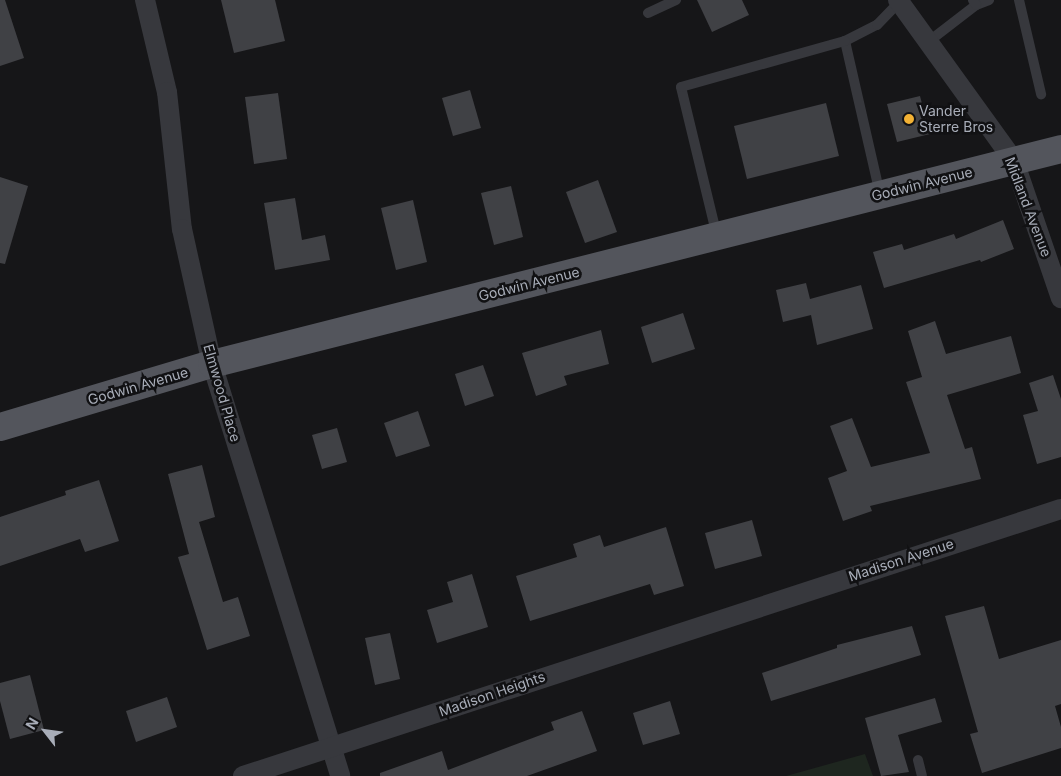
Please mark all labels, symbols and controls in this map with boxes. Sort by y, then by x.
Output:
place label: Vander Sterre Bros [919,103,993,136]
marker: Vander Sterre Bros [903,113,915,125]
street label: Midland Avenue [1001,155,1055,259]
street label: Godwin Avenue [870,163,974,205]
street label: Godwin Avenue [477,263,581,305]
street label: Elmwood Place [200,342,244,444]
street label: Godwin Avenue [86,364,190,408]
street label: Madison Avenue [846,535,956,585]
street label: Madison Heights [437,668,547,720]
north arrow [20,706,70,756]
text: N [22,714,42,732]

